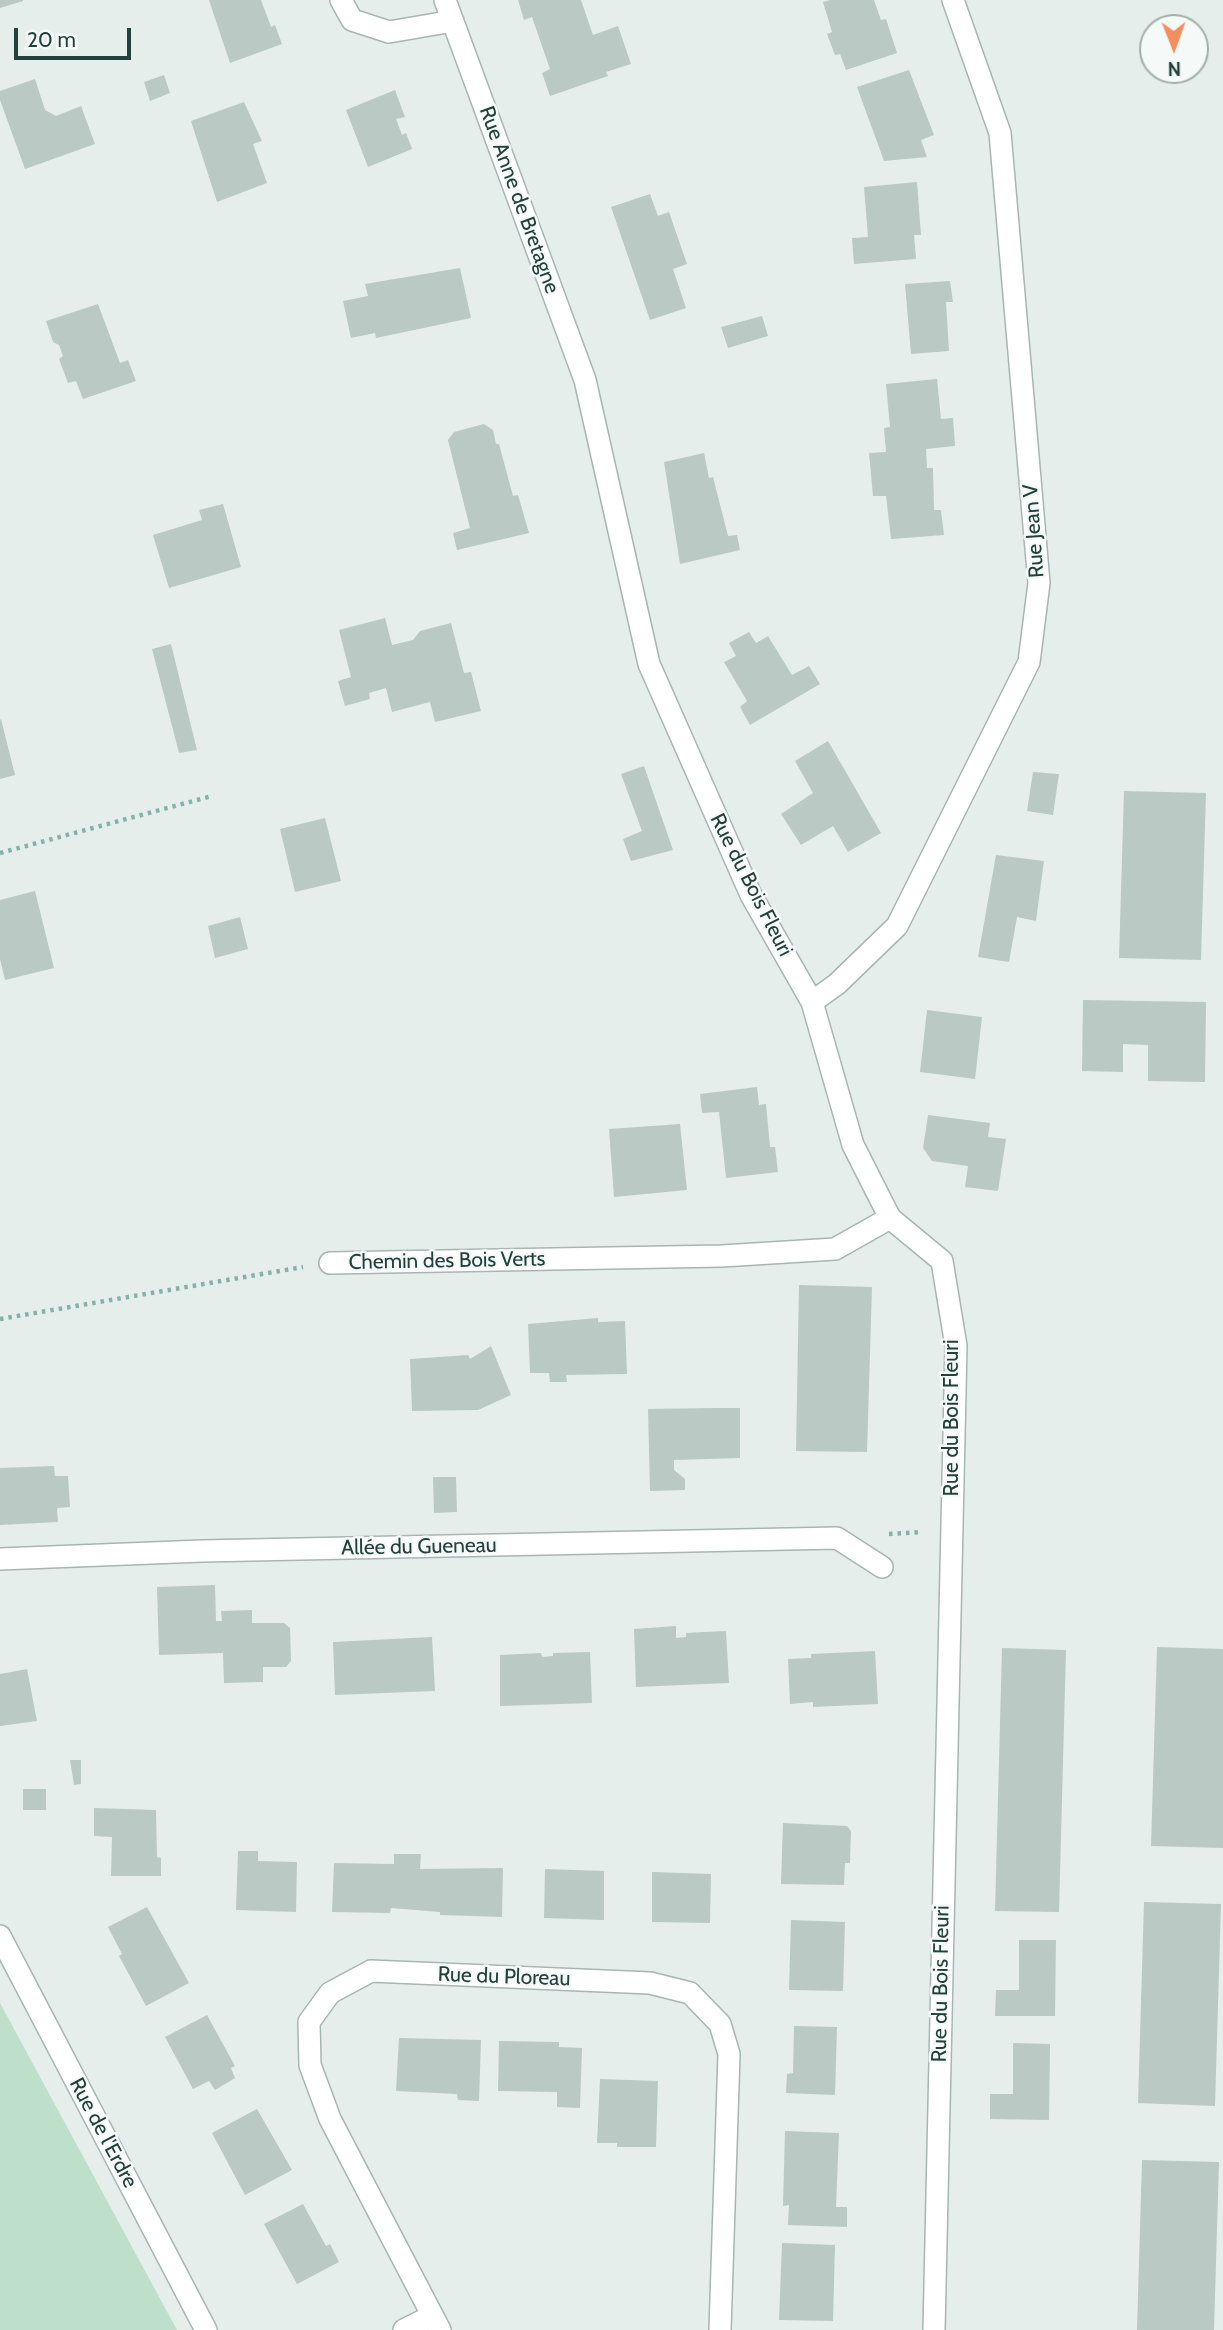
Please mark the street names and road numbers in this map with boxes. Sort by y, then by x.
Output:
street label: Rue Anne de Bretagne [473,103,565,297]
street label: Rue Jean V [1018,483,1050,579]
street label: Rue du Bois Fleuri [704,809,798,961]
street label: Chemin des Bois Verts [348,1247,546,1275]
street label: Rue du Bois Fleuri [939,1340,965,1496]
street label: Allée du Gueneau [341,1533,497,1561]
street label: Rue du Bois Fleuri [927,1905,955,2063]
street label: Rue du Ploreau [437,1962,571,1992]
street label: Rue de l'Erdre [63,2074,143,2192]

